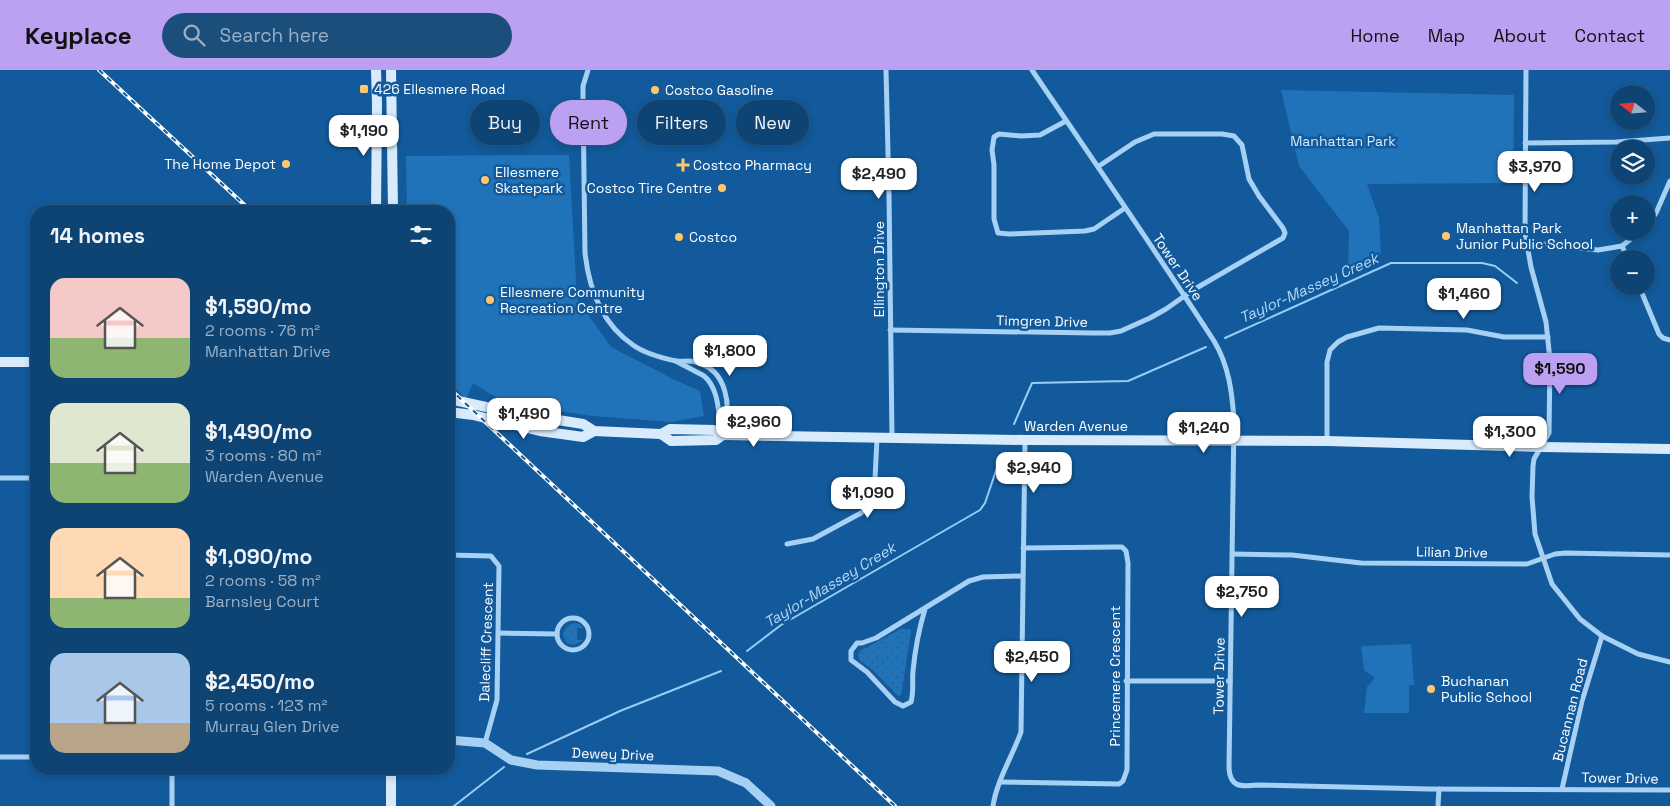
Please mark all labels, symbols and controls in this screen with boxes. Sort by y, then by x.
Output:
search box [162,13,512,58]
text: Keyplace [25,20,132,51]
icon: search [180,21,208,49]
text: Search here [220,23,329,48]
text: Home [1351,24,1400,47]
text: Map [1428,24,1465,47]
text: About [1493,24,1547,47]
text: Contact [1575,24,1645,47]
place label: 426 Ellesmere Road [374,80,505,98]
place label: Costco Gasoline [665,81,774,99]
marker: 426 Ellesmere Road [358,83,370,95]
marker: Costco Gasoline [649,84,661,96]
north arrow [1610,85,1655,130]
map controls [1610,85,1655,295]
chip: Buy [470,100,540,145]
chip: Rent [550,100,627,145]
chip: Filters [637,100,726,145]
chip: New [736,100,809,145]
pin: $1,190 [323,114,405,157]
text: $1,190 [340,120,388,141]
park label: Manhattan Park [1290,132,1396,150]
button: layers [1610,140,1655,185]
pin: $3,970 [1494,150,1576,193]
place label: The Home Depot [164,155,276,173]
place label: Costco Pharmacy [693,156,812,174]
text: $3,970 [1509,156,1561,177]
marker: The Home Depot [280,158,292,170]
pin: $2,490 [838,158,920,200]
marker: Costco Pharmacy [677,159,689,171]
place label: Ellesmere Skatepark [495,163,563,197]
text: $2,490 [852,163,906,184]
marker: Ellesmere Skatepark [479,174,491,186]
place label: Costco Tire Centre [587,179,712,197]
marker: Costco Tire Centre [716,182,728,194]
button: + [1610,195,1655,240]
place label: Manhattan Park Junior Public School [1456,219,1593,253]
icon: filters [407,221,435,249]
street label: Ellington Drive [870,221,888,317]
text: 14 homes [50,222,145,249]
place label: Costco [689,228,737,246]
street label: Tower Drive [1149,230,1207,304]
marker: Manhattan Park Junior Public School [1440,230,1452,242]
marker: Costco [673,231,685,243]
water label: Taylor-Massey Creek [1236,248,1383,327]
button: − [1610,250,1655,295]
pin: $1,460 [1423,278,1505,320]
place label: Ellesmere Community Recreation Centre [500,283,645,317]
text: $1,460 [1438,283,1490,304]
text: $1,590/mo [205,293,312,320]
marker: Ellesmere Community Recreation Centre [484,294,496,306]
icon: home [90,298,150,358]
street label: Timgren Drive [996,311,1088,331]
text: 2 rooms · 76 m² [205,320,320,341]
pin: $1,800 [689,334,771,377]
text: $1,800 [704,340,756,361]
text: Manhattan Drive [205,341,331,362]
pin: $1,590 [1519,352,1601,395]
text: $1,590 [1534,358,1586,379]
pin: $1,490 [483,398,565,440]
text: $1,490 [498,403,550,424]
pin: $2,960 [713,406,795,448]
text: $2,960 [727,411,781,432]
pin: $1,240 [1163,412,1245,454]
pin: $1,300 [1469,416,1551,458]
street label: Warden Avenue [1024,417,1128,435]
text: $1,240 [1178,417,1230,438]
text: $1,490/mo [205,418,312,445]
text: $1,300 [1484,421,1536,442]
icon: home [90,423,150,483]
text: 3 rooms · 80 m² [205,445,322,466]
pin: $2,940 [993,452,1075,494]
text: $2,940 [1007,457,1061,478]
text: Warden Avenue [205,466,324,487]
pin: $1,090 [827,476,909,519]
text: $1,090 [842,482,894,503]
water label: Taylor-Massey Creek [760,537,901,631]
street label: Lilian Drive [1416,542,1488,562]
text: $1,090/mo [205,543,312,570]
icon: home [90,548,150,608]
text: 2 rooms · 58 m² [205,570,321,591]
pin: $2,750 [1201,576,1283,618]
text: $2,750 [1216,581,1268,602]
street label: Dalecliff Crescent [475,582,497,702]
text: Barnsley Court [205,591,320,612]
street label: Princemere Crescent [1106,606,1124,746]
street label: Tower Drive [1209,637,1229,715]
pin: $2,450 [991,640,1073,683]
text: $2,450 [1005,646,1059,667]
street label: Bucannan Road [1548,656,1592,764]
text: $2,450/mo [205,668,315,695]
place label: Buchanan Public School [1441,672,1532,706]
icon: home [90,673,150,733]
marker: Buchanan Public School [1425,683,1437,695]
text: 5 rooms · 123 m² [205,695,327,716]
text: Murray Glen Drive [205,716,340,737]
street label: Dewey Drive [571,744,655,764]
street label: Tower Drive [1581,768,1659,788]

